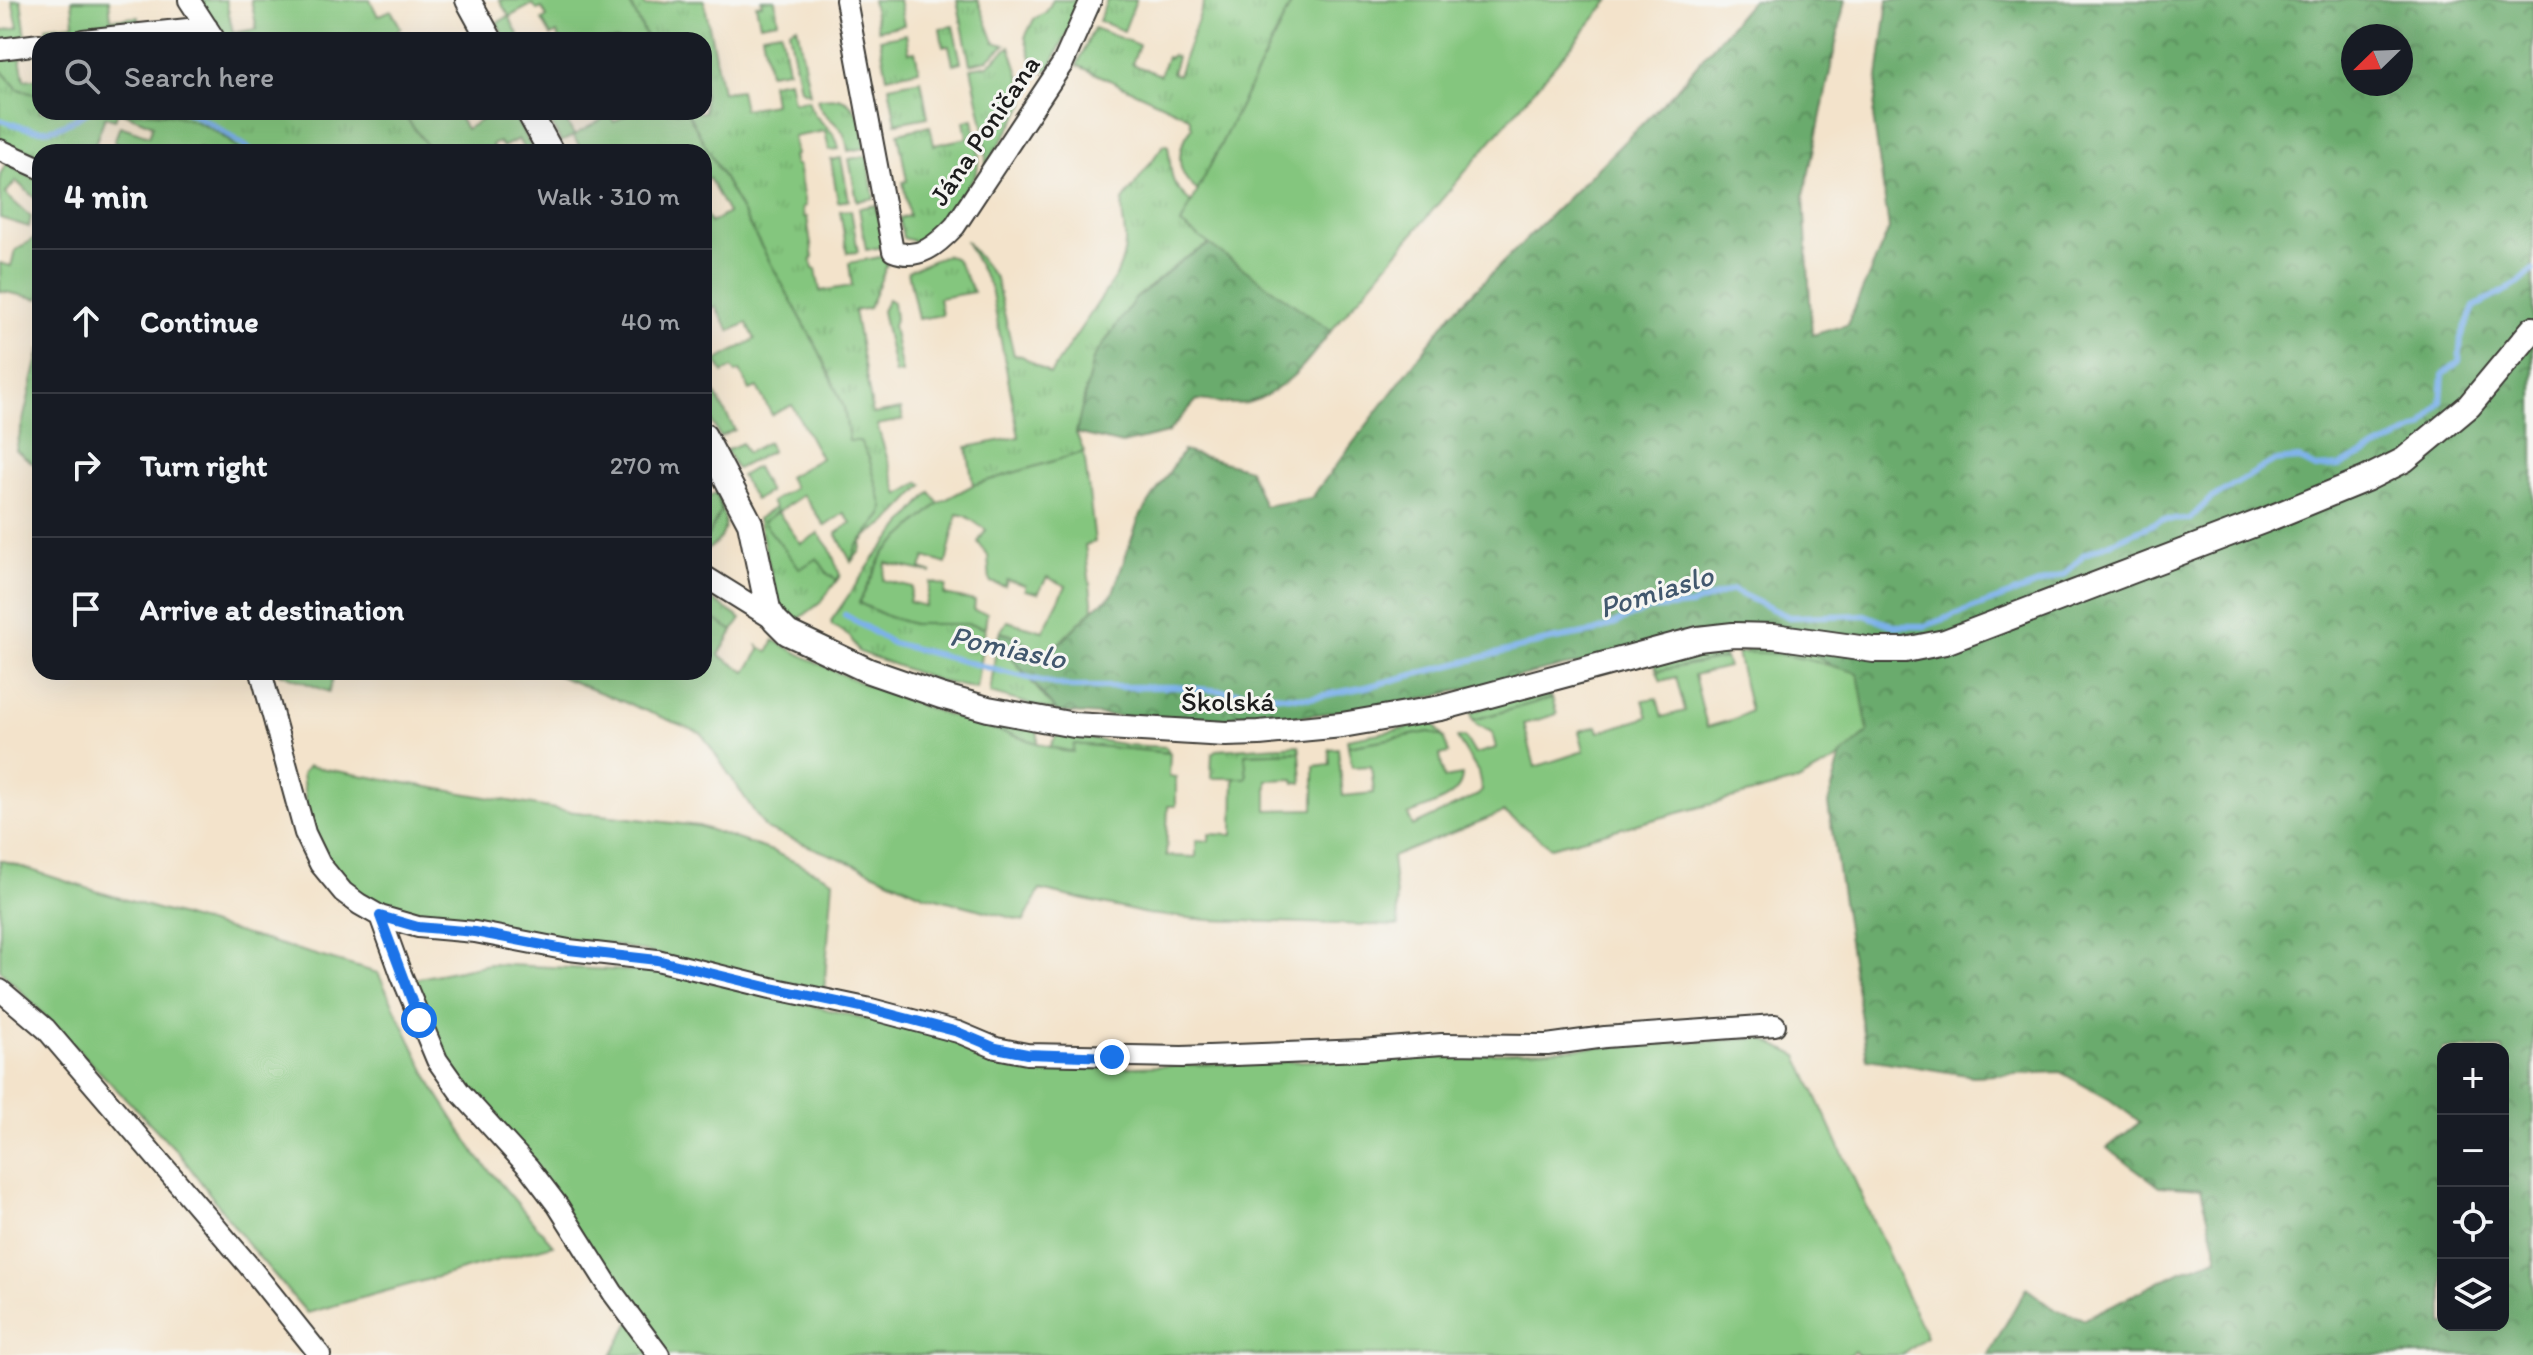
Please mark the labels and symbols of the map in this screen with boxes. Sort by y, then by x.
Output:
north arrow [2341,24,2413,96]
street label: Jána Poničana [921,48,1047,212]
water label: Pomiaslo [1595,556,1719,626]
water label: Pomiaslo [947,617,1071,678]
street label: Školská [1181,684,1275,718]
route start [401,1002,437,1038]
route end [1094,1039,1130,1075]

